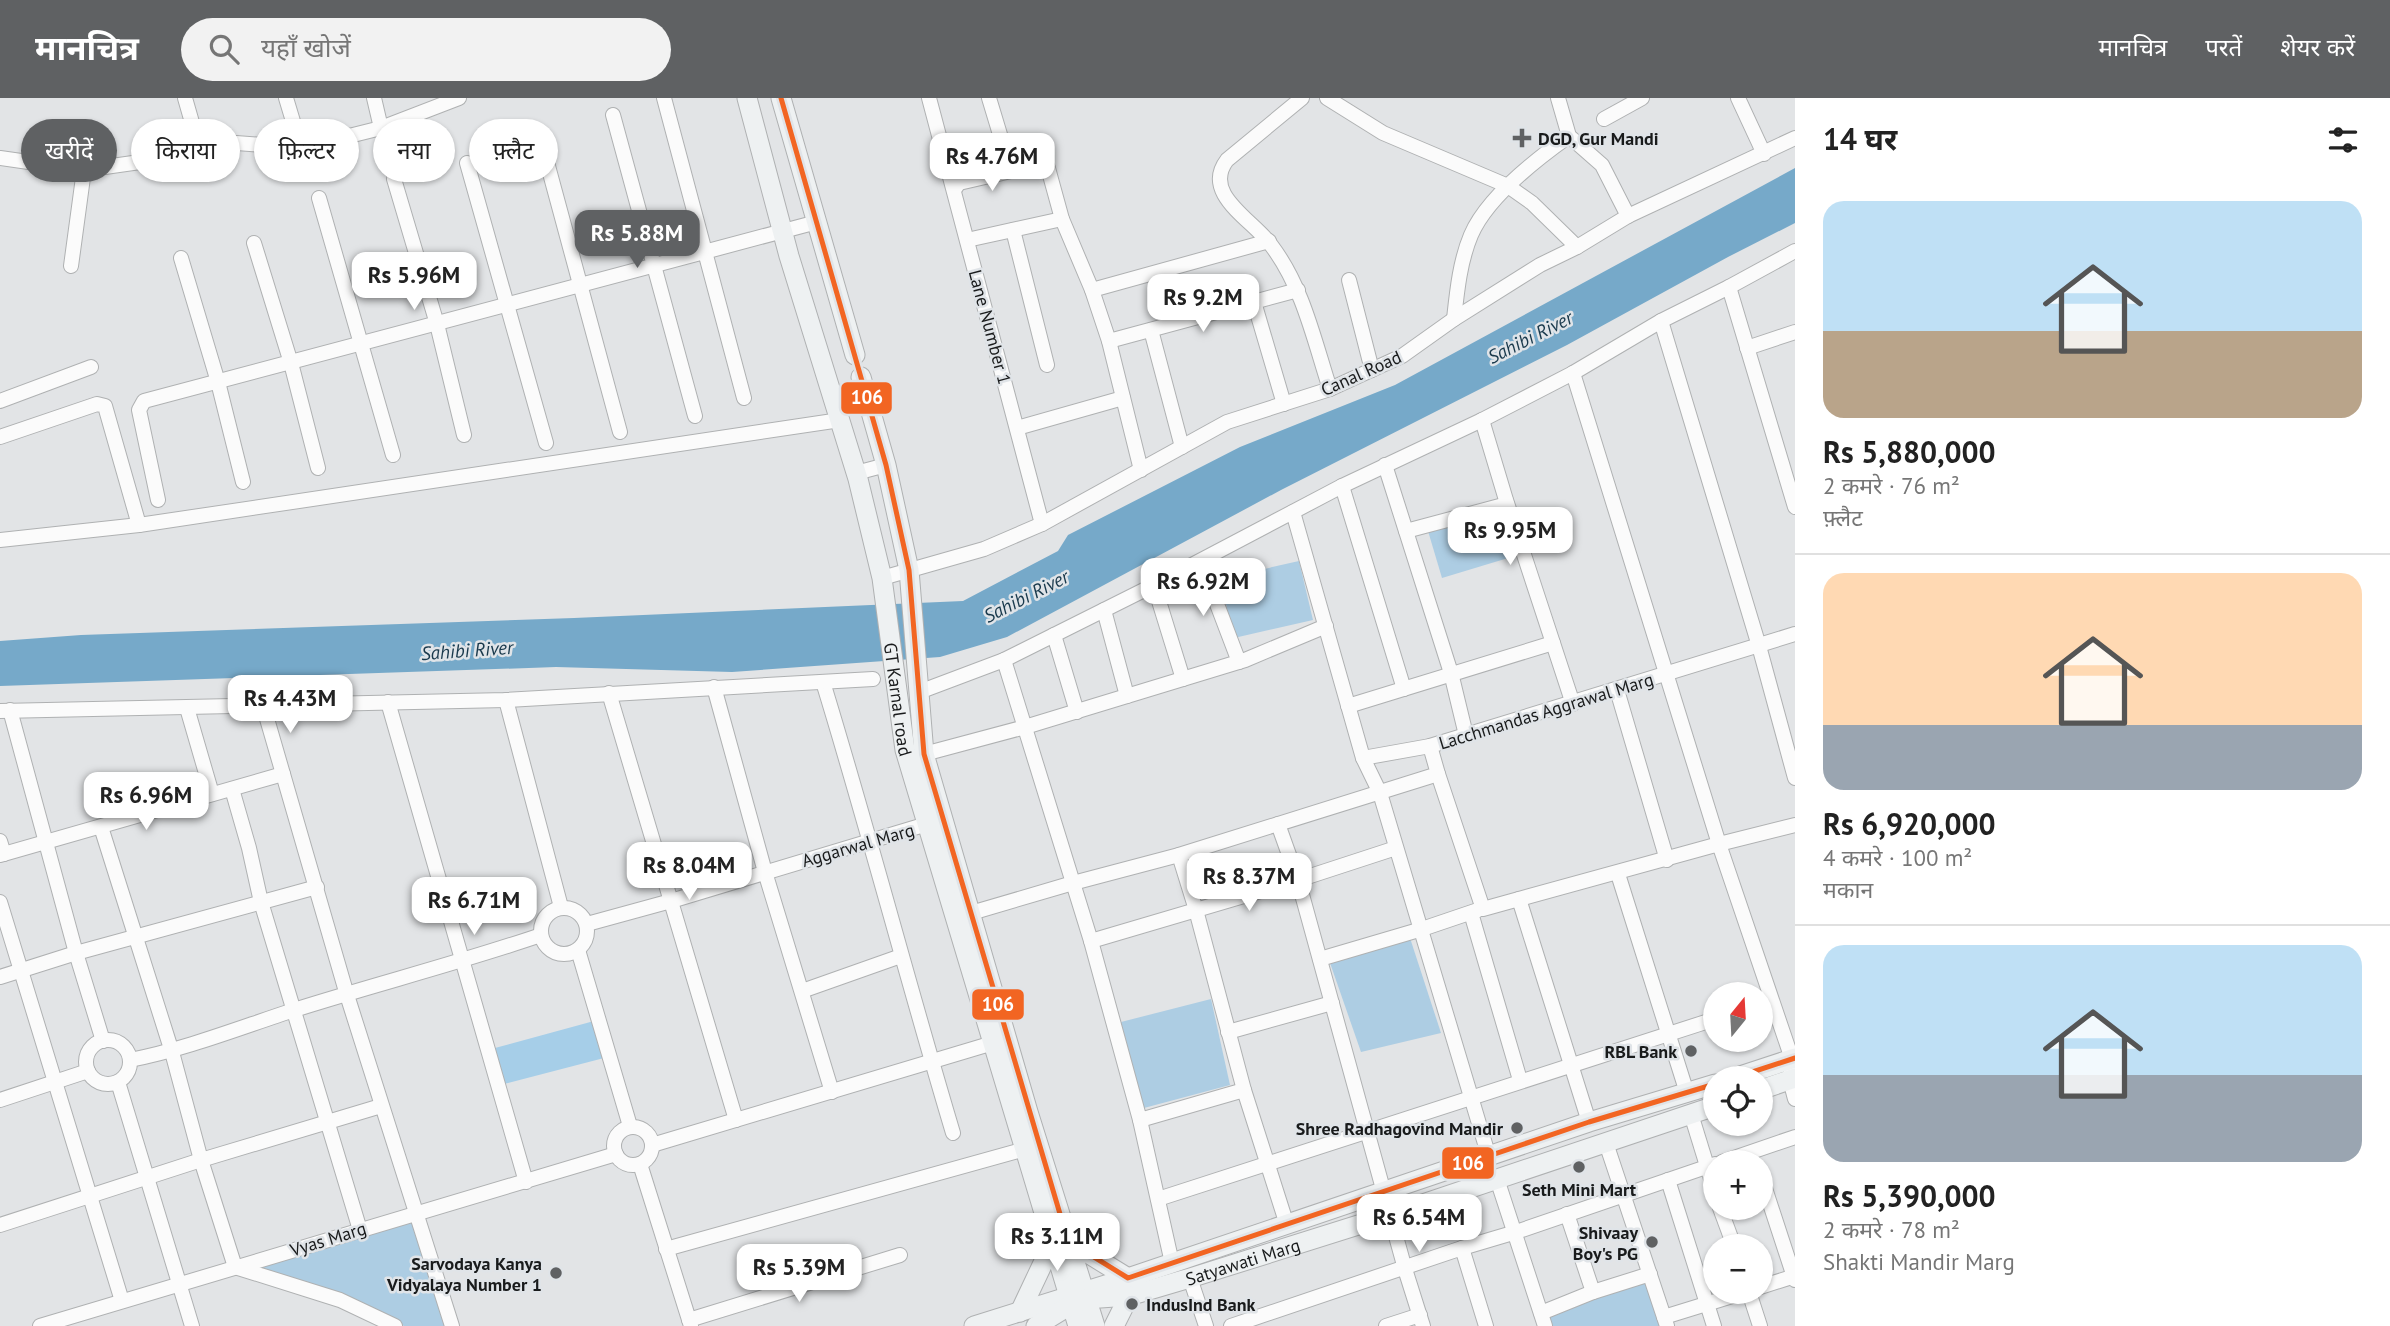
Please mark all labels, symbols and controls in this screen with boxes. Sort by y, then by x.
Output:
search box [181,18,671,81]
text: मानचित्र [35,26,139,69]
icon: search [205,30,243,68]
text: यहाँ खोजें [261,31,351,64]
text: मानचित्र [2099,32,2167,63]
text: परतें [2205,32,2242,63]
text: शेयर करें [2280,32,2355,63]
chip: खरीदें [21,119,117,182]
chip: किराया [131,119,240,182]
chip: फ़िल्टर [254,119,359,182]
chip: नया [373,119,455,182]
chip: फ़्लैट [469,119,558,182]
text: 14 घर [1823,119,1897,158]
icon: filters [2324,121,2362,159]
place label: DGD, Gur Mandi [1538,127,1659,150]
marker: DGD, Gur Mandi [1512,128,1532,148]
pin: Rs 4.76M [920,134,1064,193]
text: Rs 4.76M [946,141,1038,170]
pin: Rs 5.88M [565,211,709,270]
text: Rs 5.88M [591,218,683,247]
icon: home [2030,246,2156,372]
pin: Rs 5.96M [342,252,486,312]
text: Rs 5.96M [368,260,460,289]
street label: Lane Number 1 [964,267,1016,387]
pin: Rs 9.2M [1138,274,1268,334]
text: Rs 9.2M [1163,282,1243,311]
water label: Sahibi River [1483,305,1578,369]
street label: Canal Road [1317,345,1405,401]
line badge: 106 [840,381,893,415]
text: 106 [851,385,883,409]
text: Rs 5,880,000 [1823,432,1996,471]
text: 2 कमरे · 76 m² [1823,471,1960,500]
text: फ़्लैट [1823,503,1863,532]
pin: Rs 9.95M [1438,508,1582,567]
text: Rs 9.95M [1464,515,1556,544]
pin: Rs 6.92M [1131,559,1275,618]
water label: Sahibi River [979,564,1074,628]
text: Rs 6.92M [1157,566,1249,595]
icon: home [2030,618,2156,744]
water label: Sahibi River [420,635,516,665]
street label: GT Karnal road [879,641,918,759]
street label: Lacchmandas Aggrawal Marg [1436,667,1656,755]
pin: Rs 4.43M [218,676,362,735]
text: Rs 4.43M [244,683,336,712]
pin: Rs 6.96M [74,772,218,832]
text: Rs 6.96M [100,780,192,809]
text: Rs 6,920,000 [1823,804,1996,843]
street label: Aggarwal Marg [799,818,917,872]
pin: Rs 8.04M [617,842,761,902]
text: 4 कमरे · 100 m² [1823,843,1972,872]
text: Rs 8.04M [643,850,735,879]
pin: Rs 8.37M [1177,854,1321,913]
text: Rs 8.37M [1203,861,1295,890]
text: मकान [1823,875,1873,904]
pin: Rs 6.71M [402,878,546,937]
text: Rs 6.71M [428,885,520,914]
north arrow [1703,982,1773,1052]
map controls [1703,982,1773,1304]
line badge: 106 [971,988,1025,1021]
icon: home [2030,991,2156,1117]
text: 106 [982,992,1014,1016]
place label: RBL Bank [1604,1040,1677,1063]
marker: RBL Bank [1683,1043,1699,1059]
button: locate [1703,1066,1773,1136]
place label: Shree Radhagovind Mandir [1296,1117,1504,1140]
marker: Shree Radhagovind Mandir [1509,1120,1525,1136]
line badge: 106 [1441,1146,1495,1180]
button: + [1703,1150,1773,1220]
text: 106 [1452,1151,1484,1175]
marker: Seth Mini Mart [1571,1159,1587,1175]
text: Rs 5,390,000 [1823,1176,1996,1215]
place label: Seth Mini Mart [1522,1178,1637,1201]
pin: Rs 6.54M [1347,1194,1491,1254]
text: Rs 6.54M [1373,1202,1465,1231]
pin: Rs 3.11M [985,1214,1129,1273]
text: 2 कमरे · 78 m² [1823,1215,1960,1244]
street label: Vyas Marg [286,1217,369,1262]
text: Rs 3.11M [1011,1221,1103,1250]
place label: Shivaay Boy's PG [1573,1221,1638,1265]
street label: Satyawati Marg [1183,1233,1303,1290]
marker: Shivaay Boy's PG [1644,1234,1660,1250]
button: − [1703,1234,1773,1304]
pin: Rs 5.39M [727,1244,871,1304]
text: Shakti Mandir Marg [1823,1247,2015,1276]
place label: Sarvodaya Kanya Vidyalaya Number 1 [386,1252,542,1296]
text: Rs 5.39M [753,1252,845,1281]
marker: Sarvodaya Kanya Vidyalaya Number 1 [548,1265,564,1281]
place label: IndusInd Bank [1146,1293,1255,1316]
marker: IndusInd Bank [1124,1296,1140,1312]

